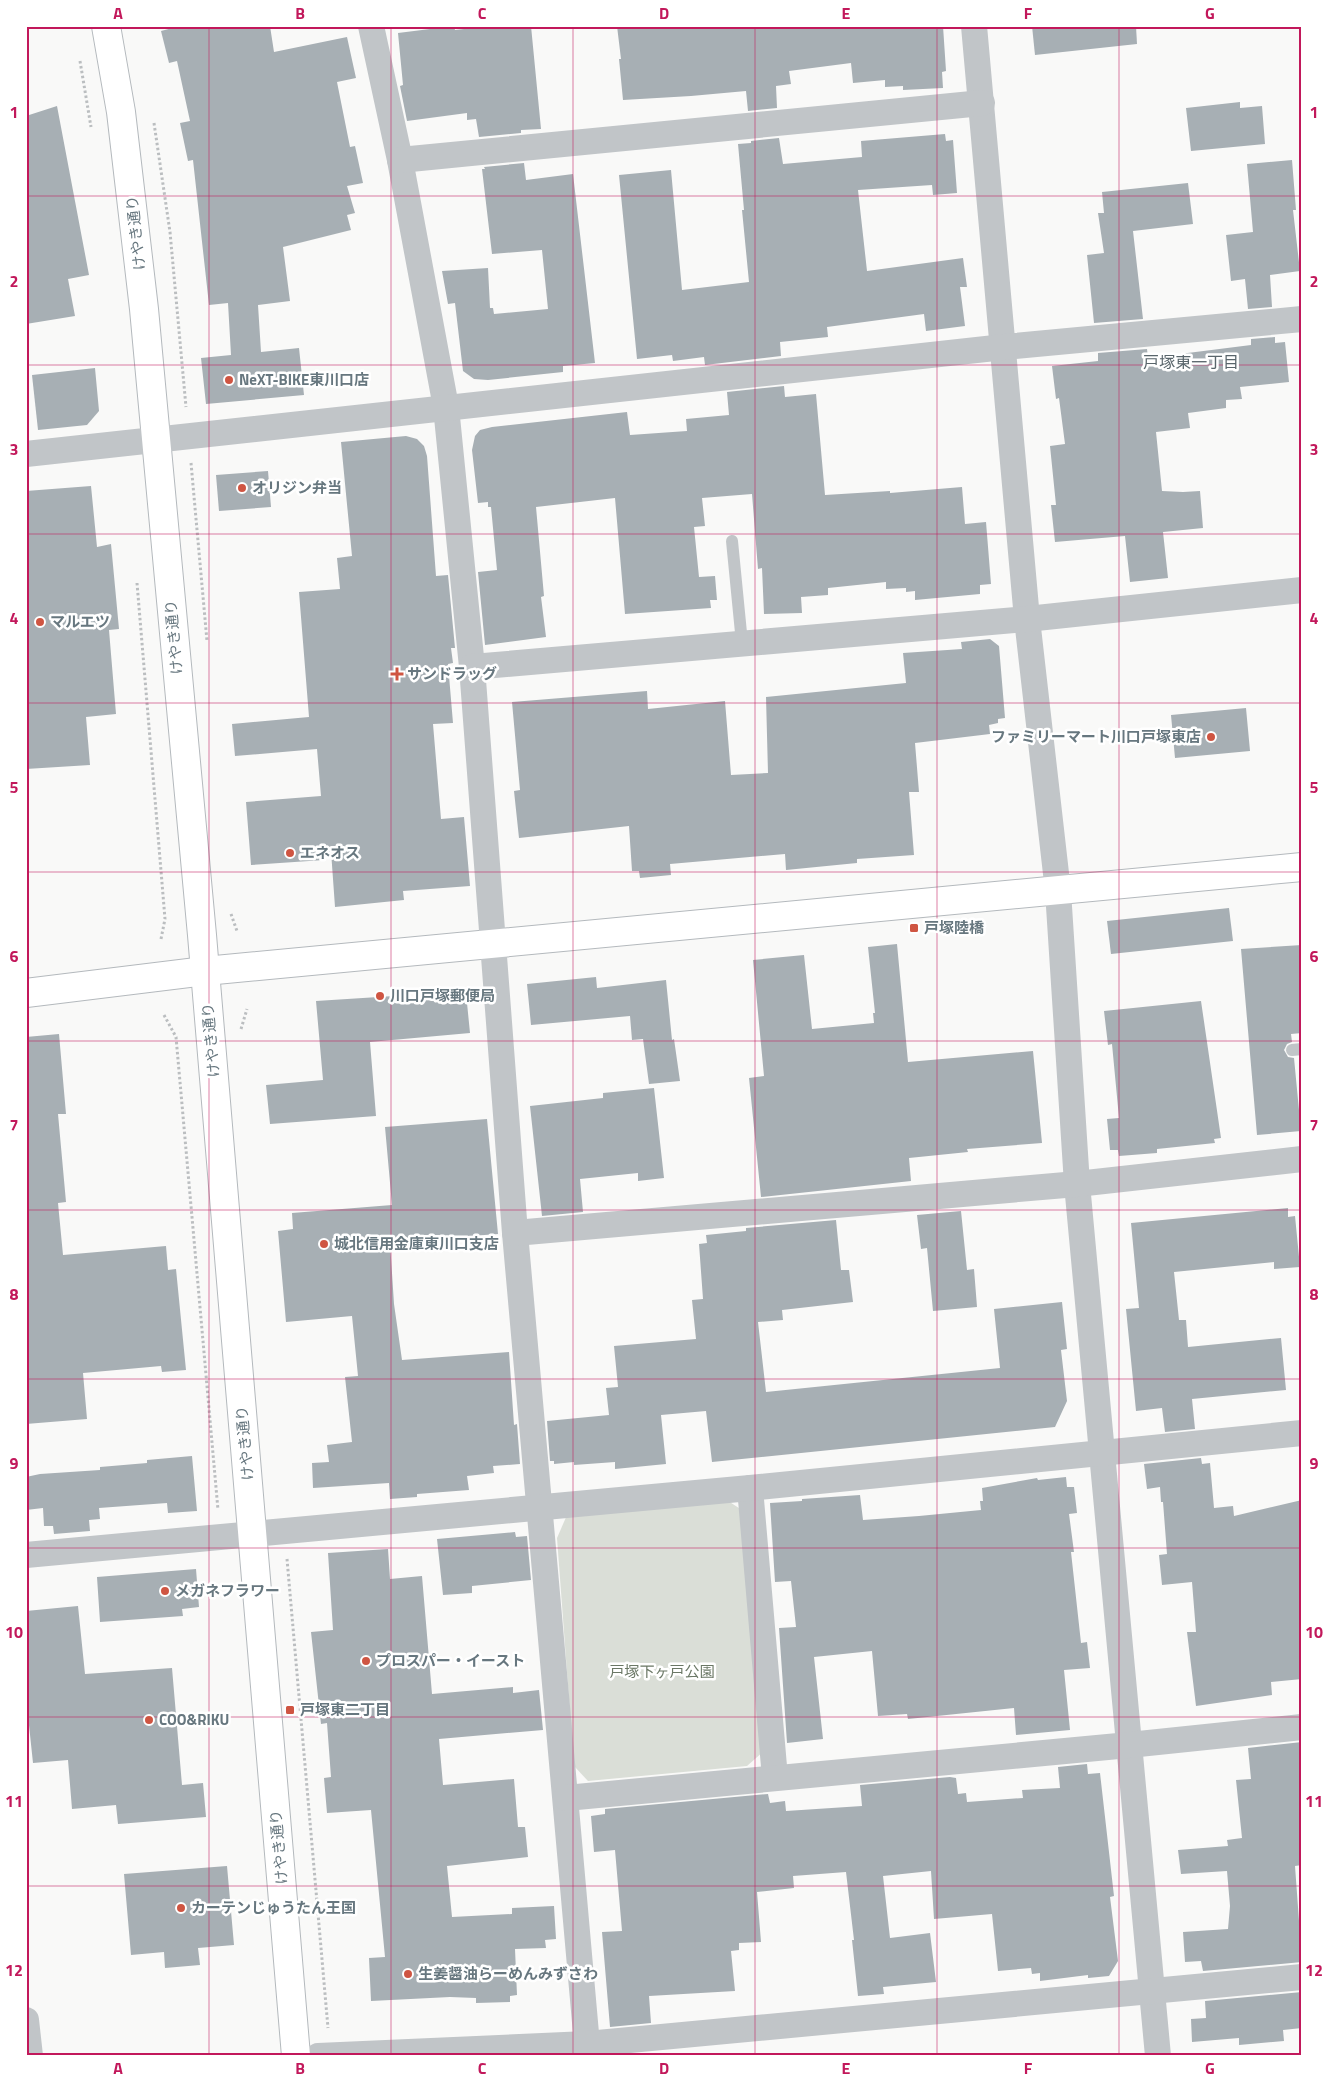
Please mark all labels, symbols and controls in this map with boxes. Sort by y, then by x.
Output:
text: A [113,1,123,25]
text: B [295,1,305,25]
text: C [478,1,487,25]
text: D [659,1,669,25]
text: E [842,1,851,25]
text: F [1024,1,1033,25]
text: G [1205,1,1215,25]
text: 1 [10,100,18,124]
text: 1 [1310,100,1318,124]
street label: けやき通り [120,195,151,272]
text: 2 [10,269,18,293]
text: 2 [1310,269,1318,293]
district label: 戸塚東一丁目 [1143,350,1239,374]
place label: NeXT-BIKE東川口店 [239,368,369,391]
marker: NeXT-BIKE東川口店 [223,374,235,386]
text: 3 [10,437,18,461]
text: 3 [1310,437,1318,461]
place label: オリジン弁当 [252,476,342,499]
marker: オリジン弁当 [236,482,248,494]
street label: けやき通り [159,599,188,675]
text: 4 [10,606,19,630]
text: 4 [1310,606,1319,630]
place label: マルエツ [50,610,110,633]
marker: マルエツ [34,616,46,628]
place label: サンドラッグ [407,662,497,685]
marker: サンドラッグ [391,668,403,680]
place label: ファミリーマート川口戸塚東店 [991,725,1201,748]
marker: ファミリーマート川口戸塚東店 [1205,731,1217,743]
text: 5 [10,775,19,799]
text: 5 [1310,775,1319,799]
place label: エネオス [300,841,360,864]
marker: エネオス [284,847,296,859]
place label: 戸塚陸橋 [924,916,985,939]
marker: 戸塚陸橋 [908,922,920,934]
text: 6 [10,944,19,968]
text: 6 [1310,944,1319,968]
place label: 川口戸塚郵便局 [390,984,495,1007]
marker: 川口戸塚郵便局 [374,990,386,1002]
street label: けやき通り [196,1002,225,1078]
text: 7 [10,1113,18,1137]
text: 7 [1310,1113,1318,1137]
place label: 城北信用金庫東川口支店 [334,1232,499,1255]
marker: 城北信用金庫東川口支店 [318,1238,330,1250]
text: 8 [10,1282,19,1306]
text: 8 [1310,1282,1319,1306]
street label: けやき通り [230,1405,259,1481]
text: 9 [10,1451,19,1475]
text: 9 [1310,1451,1319,1475]
place label: メガネフラワー [175,1579,280,1602]
marker: メガネフラワー [159,1585,171,1597]
text: 10 [5,1620,23,1644]
text: 10 [1305,1620,1323,1644]
place label: プロスパー・イースト [376,1649,525,1672]
marker: プロスパー・イースト [360,1655,372,1667]
park label: 戸塚下ヶ戸公園 [609,1660,715,1683]
place label: 戸塚東二丁目 [300,1698,390,1721]
marker: 戸塚東二丁目 [284,1704,296,1716]
place label: COO&RIKU [159,1708,229,1731]
marker: COO&RIKU [143,1714,155,1726]
text: 11 [5,1789,23,1813]
text: 11 [1305,1789,1323,1813]
street label: けやき通り [264,1809,293,1885]
place label: カーテンじゅうたん王国 [191,1896,356,1919]
marker: カーテンじゅうたん王国 [175,1902,187,1914]
text: 12 [5,1958,23,1982]
text: 12 [1305,1958,1323,1982]
place label: 生姜醤油らーめんみずさわ [418,1962,598,1985]
marker: 生姜醤油らーめんみずさわ [402,1968,414,1980]
text: A [113,2056,123,2080]
text: B [295,2056,305,2080]
text: C [478,2056,487,2080]
text: D [659,2056,669,2080]
text: E [842,2056,851,2080]
text: F [1024,2056,1033,2080]
text: G [1205,2056,1215,2080]

